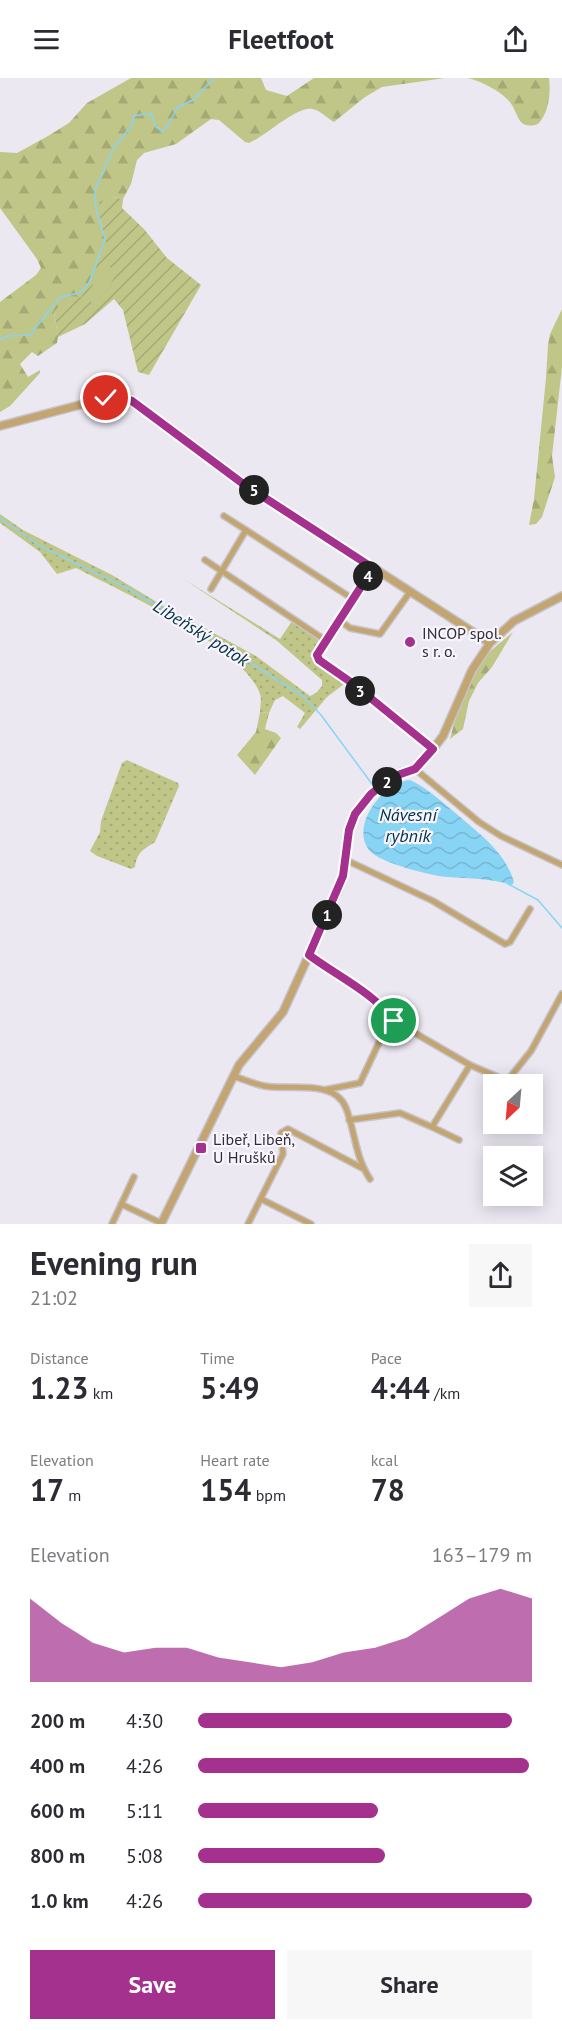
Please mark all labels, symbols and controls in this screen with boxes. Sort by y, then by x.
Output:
text: Fleetfoot [228,22,334,56]
icon: menu [30,23,63,56]
icon: share [499,23,532,56]
pin [80,372,131,423]
icon: check [89,381,122,414]
pin: 5 [239,475,269,505]
text: 5 [249,480,259,500]
pin: 4 [353,561,383,591]
text: 4 [363,566,373,586]
water label: Libeňský potok [149,594,254,672]
place label: INCOP spol. s r. o. [422,623,502,661]
marker: INCOP spol. s r. o. [403,635,417,649]
pin: 3 [345,676,375,706]
text: 3 [355,681,365,701]
pin: 2 [372,767,402,797]
text: 2 [382,772,392,792]
water label: Návesní rybník [379,803,439,847]
pin: 1 [312,900,342,930]
text: 1 [322,905,332,925]
pin [368,995,419,1046]
icon: arrive [377,1004,410,1037]
north arrow [483,1074,543,1134]
map controls [483,1074,543,1206]
place label: Libeř, Libeň, U Hrušků [213,1129,295,1167]
marker: Libeř, Libeň, U Hrušků [194,1141,208,1155]
button: layers [483,1146,543,1206]
text: Evening run [30,1241,198,1284]
button: share [469,1244,532,1307]
text: 21:02 [30,1285,78,1311]
text: Distance [30,1348,89,1368]
text: Time [200,1348,235,1368]
text: Pace [371,1348,402,1368]
text: 1.23 [30,1368,88,1407]
text: 5:49 [200,1368,259,1407]
text: 4:44 [371,1368,430,1407]
text: km [88,1383,113,1403]
text: /km [430,1383,460,1403]
text: Elevation [30,1450,94,1470]
text: Heart rate [200,1450,270,1470]
text: kcal [371,1450,398,1470]
text: 17 [30,1470,64,1509]
text: 154 [200,1470,251,1509]
text: 78 [371,1470,405,1509]
text: m [64,1485,81,1505]
text: bpm [251,1485,286,1505]
text: Elevation [30,1542,110,1568]
text: 163–179 m [432,1542,532,1568]
text: 200 m [30,1708,85,1734]
text: 4:30 [126,1708,163,1734]
text: 400 m [30,1753,85,1779]
text: 4:26 [126,1753,163,1779]
text: 600 m [30,1798,85,1824]
text: 5:11 [126,1798,163,1824]
text: 800 m [30,1843,85,1869]
text: 5:08 [126,1843,163,1869]
text: 1.0 km [30,1888,89,1914]
text: 4:26 [126,1888,163,1914]
button: Save [30,1950,275,2019]
button: Share [287,1950,532,2019]

